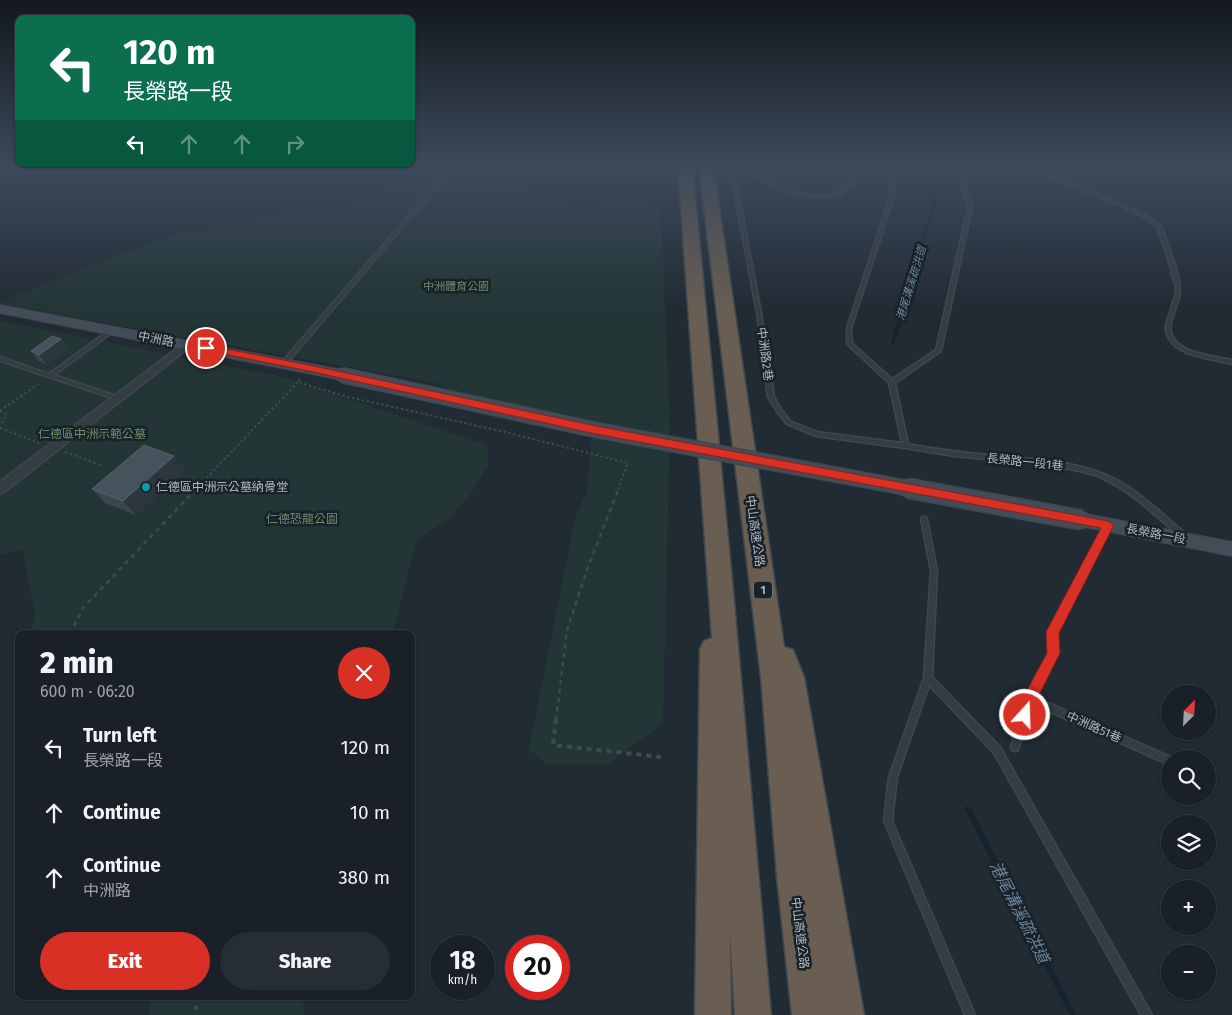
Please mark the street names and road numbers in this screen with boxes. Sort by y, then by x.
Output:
street label: 中洲路2巷 [754,326,776,382]
street label: 中洲路 [137,329,175,349]
street label: 長榮路一段1巷 [986,451,1064,473]
street label: 中山高速公路 [743,494,767,568]
street label: 長榮路一段 [1125,521,1187,547]
road number: 1 [754,582,772,598]
street label: 中洲路51巷 [1064,709,1124,745]
street label: 中山高速公路 [789,896,811,970]

